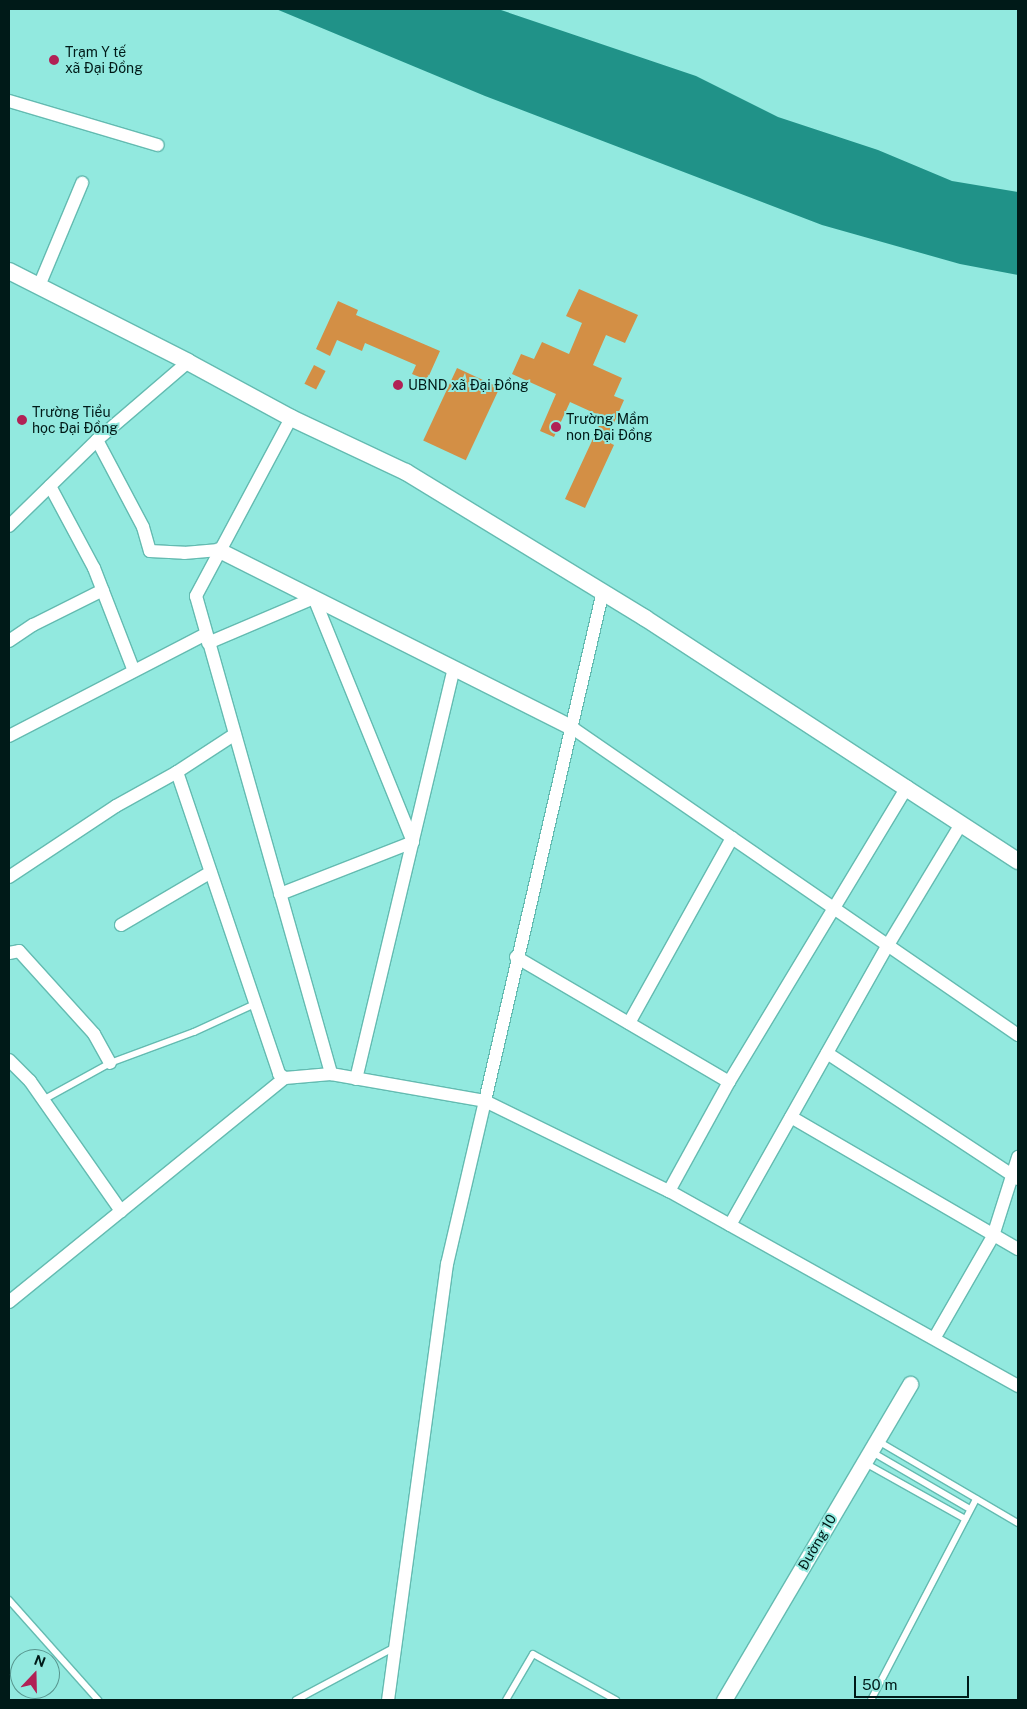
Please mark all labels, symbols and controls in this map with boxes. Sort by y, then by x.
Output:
place label: Trạm Y tế xã Đại Đồng [65,44,143,76]
marker: Trạm Y tế xã Đại Đồng [47,53,61,67]
place label: UBND xã Đại Đồng [408,377,529,393]
marker: UBND xã Đại Đồng [392,379,404,391]
place label: Trường Tiểu học Đại Đồng [32,404,118,437]
place label: Trường Mầm non Đại Đồng [566,411,653,444]
marker: Trường Tiểu học Đại Đồng [16,414,28,426]
marker: Trường Mầm non Đại Đồng [550,421,562,433]
street label: Đường 10 [794,1511,840,1573]
north arrow [10,1649,60,1699]
text: N [32,1651,48,1670]
scale bar [857,1666,972,1698]
text: 50 m [862,1676,897,1693]

